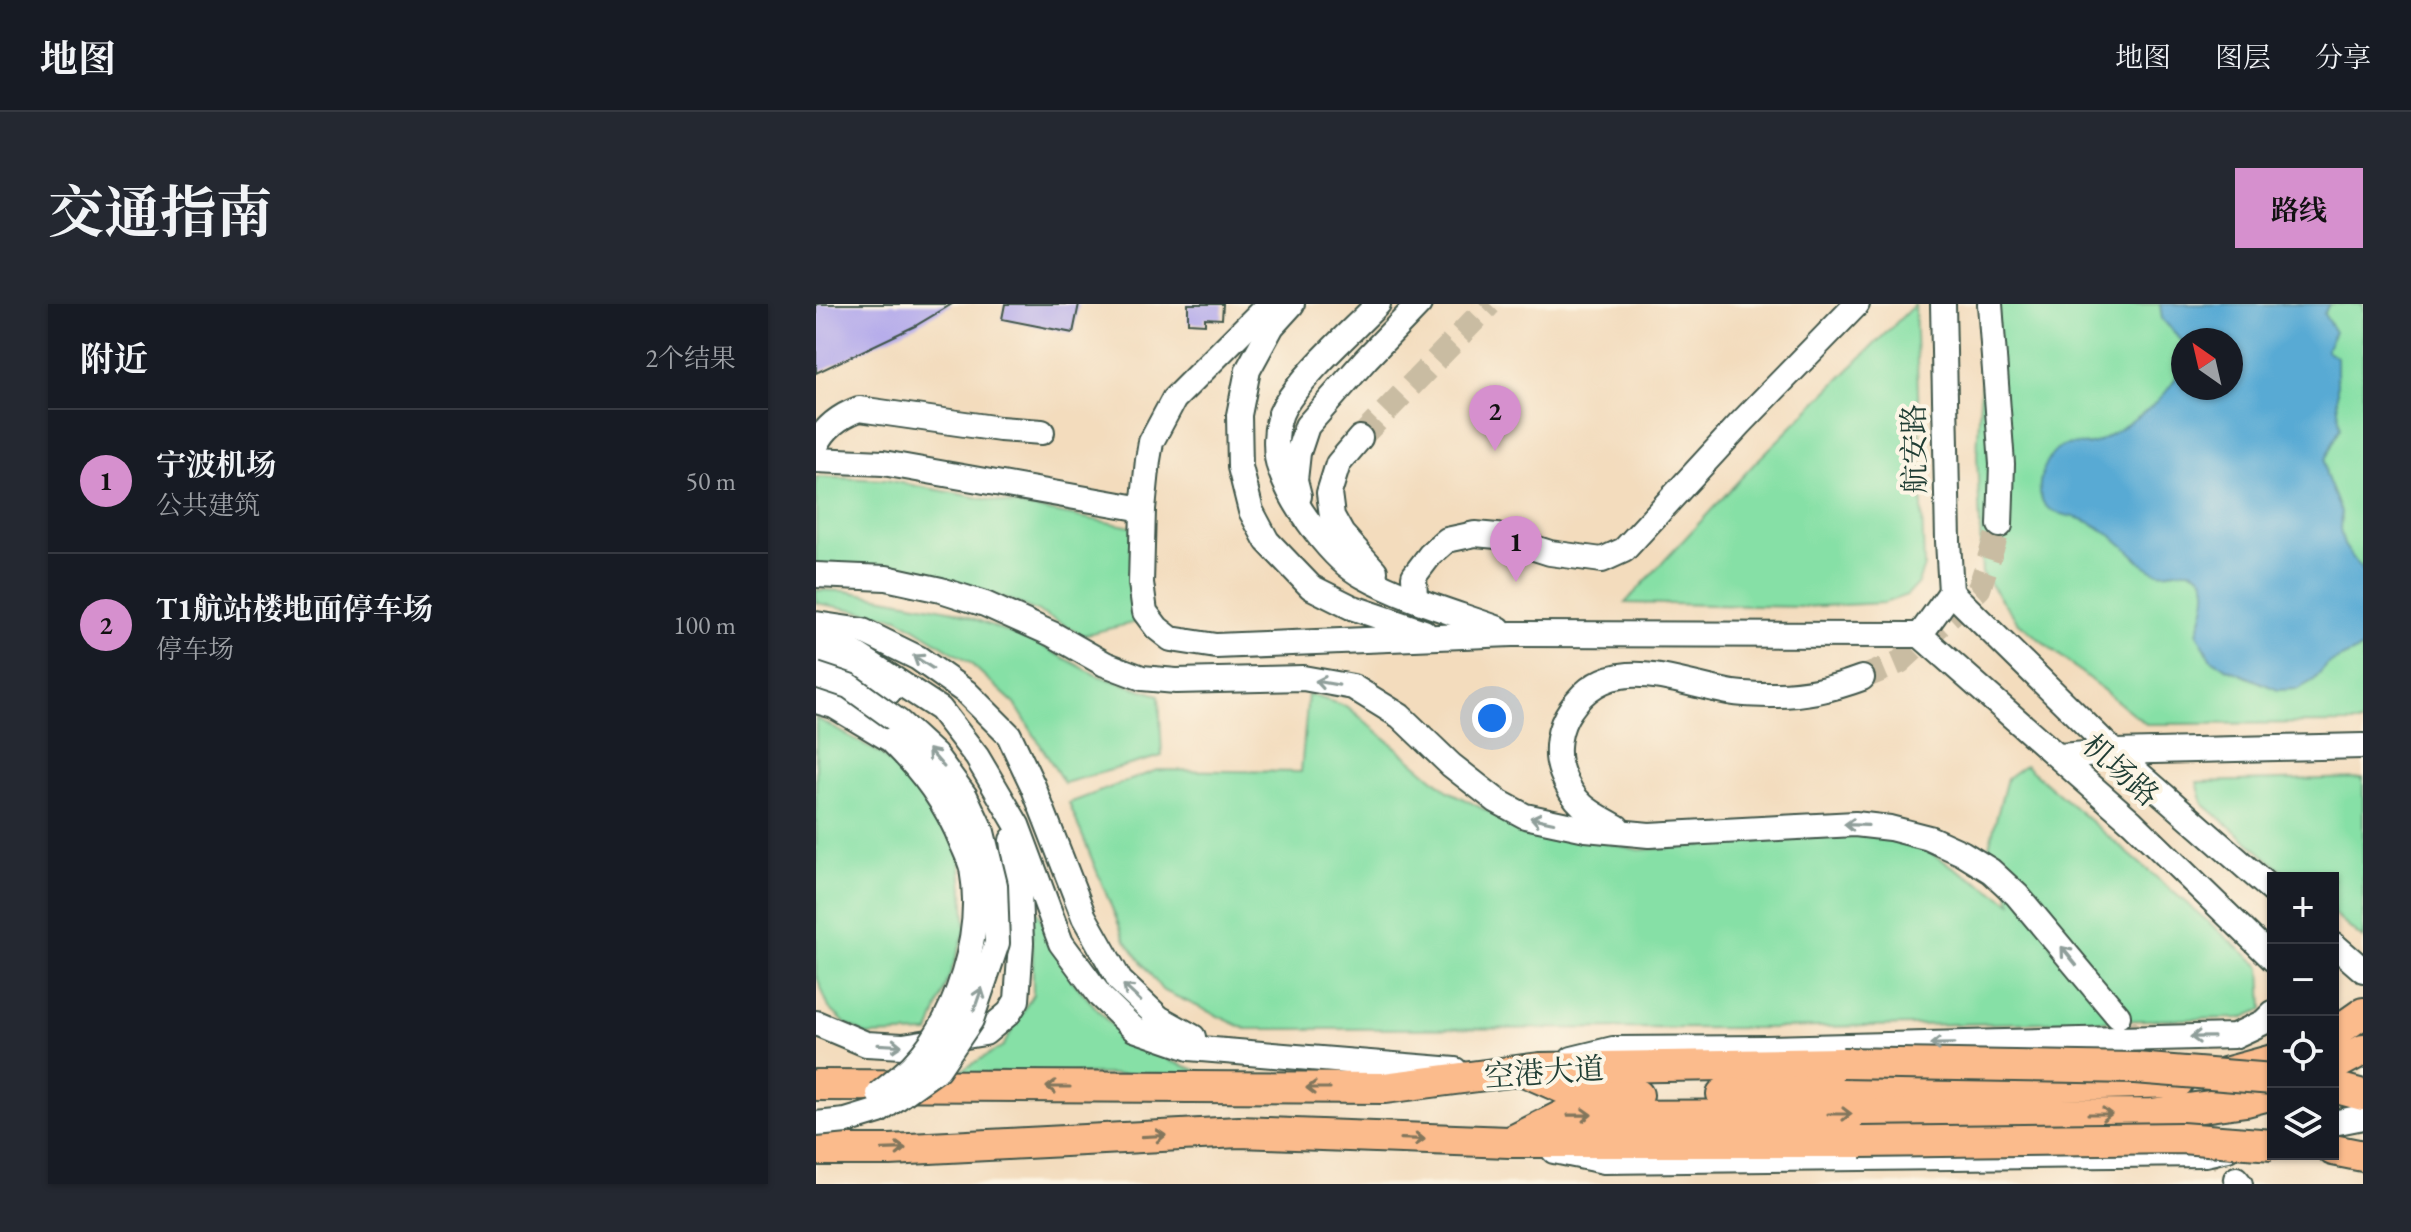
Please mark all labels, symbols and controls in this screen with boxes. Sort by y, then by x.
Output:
text: 地图 [40,34,116,83]
text: 地图 [2115,39,2171,75]
text: 图层 [2215,39,2271,75]
text: 分享 [2315,39,2371,75]
button: 路线 [2235,168,2363,248]
text: 交通指南 [48,176,272,249]
north arrow [2171,328,2243,400]
text: 附近 [80,337,148,381]
text: 2个结果 [646,341,736,375]
pin: 2 [1469,385,1521,451]
street label: 航安路 [1894,404,1934,494]
text: 宁波机场 [156,445,276,484]
text: 1 [99,464,113,498]
text: 50 m [686,464,736,498]
text: 公共建筑 [156,488,260,522]
pin: 1 [1490,516,1542,582]
text: T1航站楼地面停车场 [156,589,433,628]
text: 2 [99,608,113,642]
text: 100 m [673,608,736,642]
text: 停车场 [156,632,234,666]
one-way arrow [913,654,935,671]
one-way arrow [1315,674,1340,689]
your location [1472,698,1512,738]
street label: 机场路 [2075,725,2167,815]
one-way arrow [927,748,945,768]
one-way arrow [1530,812,1555,827]
one-way arrow [1843,817,1870,832]
map controls [2267,872,2339,1160]
button: + [2267,872,2339,944]
button: − [2267,944,2339,1016]
one-way arrow [2060,946,2077,967]
one-way arrow [1122,983,1142,1002]
one-way arrow [972,987,987,1012]
button: locate [2267,1016,2339,1088]
one-way arrow [2189,1030,2216,1045]
one-way arrow [1929,1036,1956,1051]
one-way arrow [876,1038,903,1053]
street label: 空港大道 [1483,1048,1605,1096]
one-way arrow [1045,1079,1072,1095]
one-way arrow [1305,1080,1332,1096]
button: layers [2267,1088,2339,1160]
one-way arrow [1826,1106,1853,1122]
one-way arrow [2086,1106,2113,1122]
one-way arrow [1566,1107,1593,1123]
one-way arrow [1140,1128,1167,1143]
one-way arrow [1399,1131,1426,1146]
one-way arrow [880,1142,907,1157]

